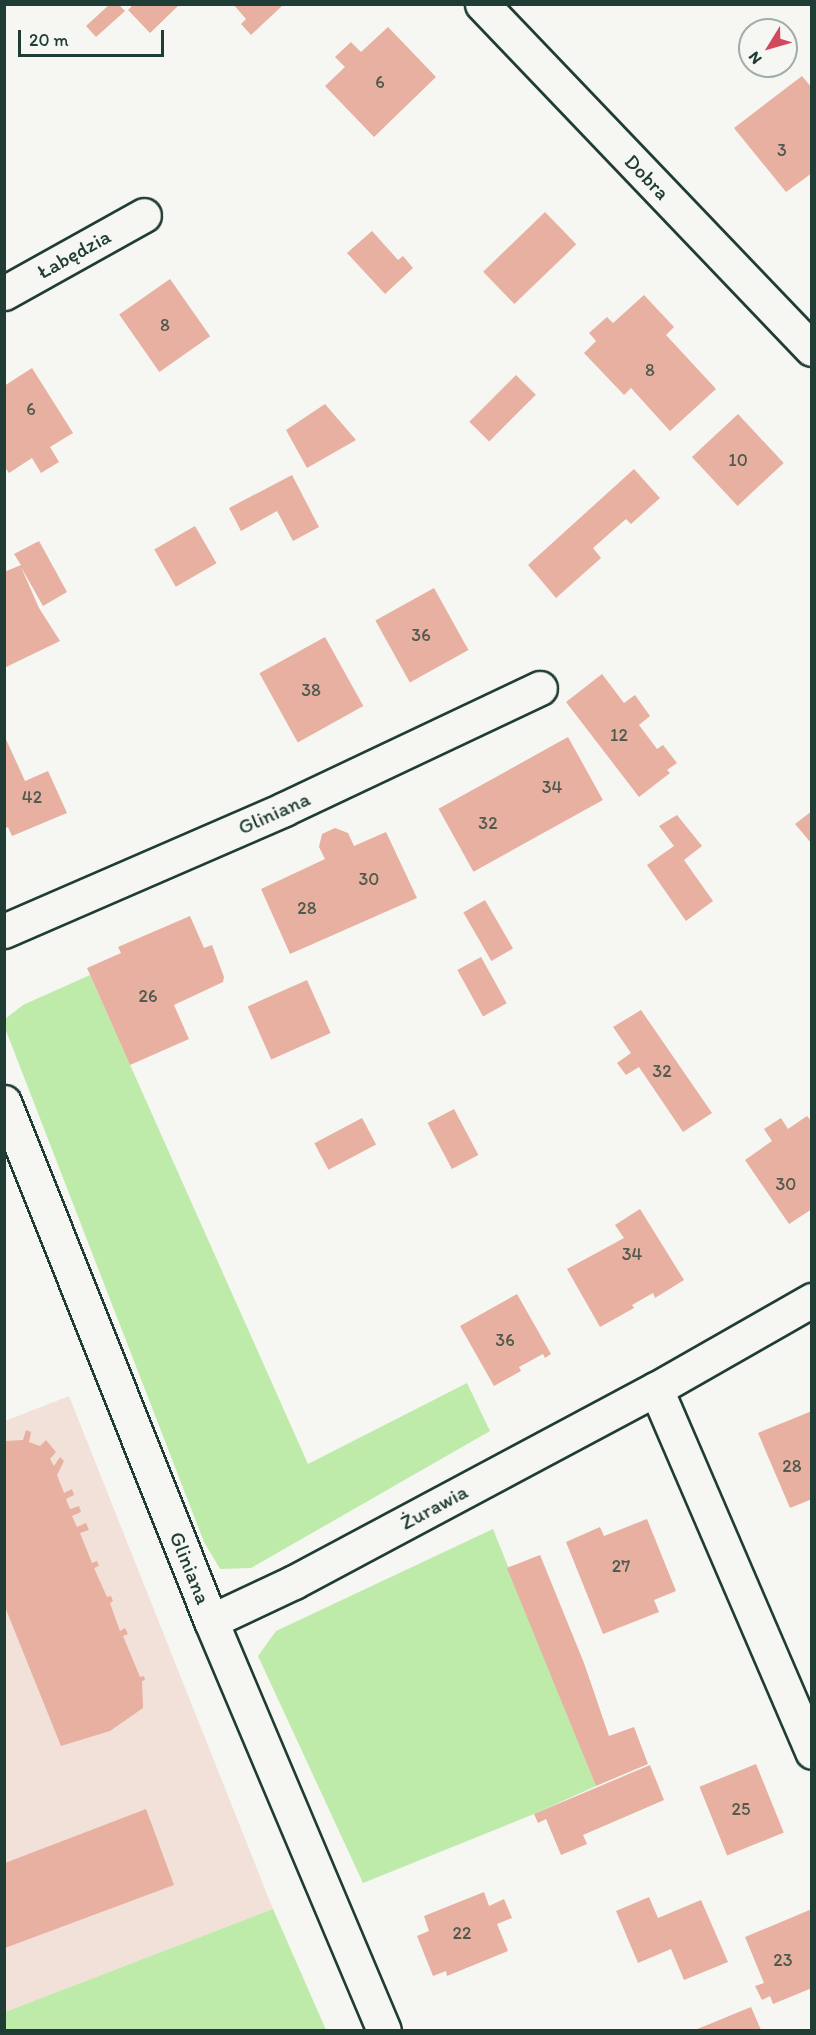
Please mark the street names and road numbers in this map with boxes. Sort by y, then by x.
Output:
street label: Dobra [619,149,675,205]
street label: Łabędzia [33,224,115,284]
street label: Gliniana [234,786,314,840]
street label: Żurawia [396,1479,472,1535]
street label: Gliniana [164,1528,216,1608]

